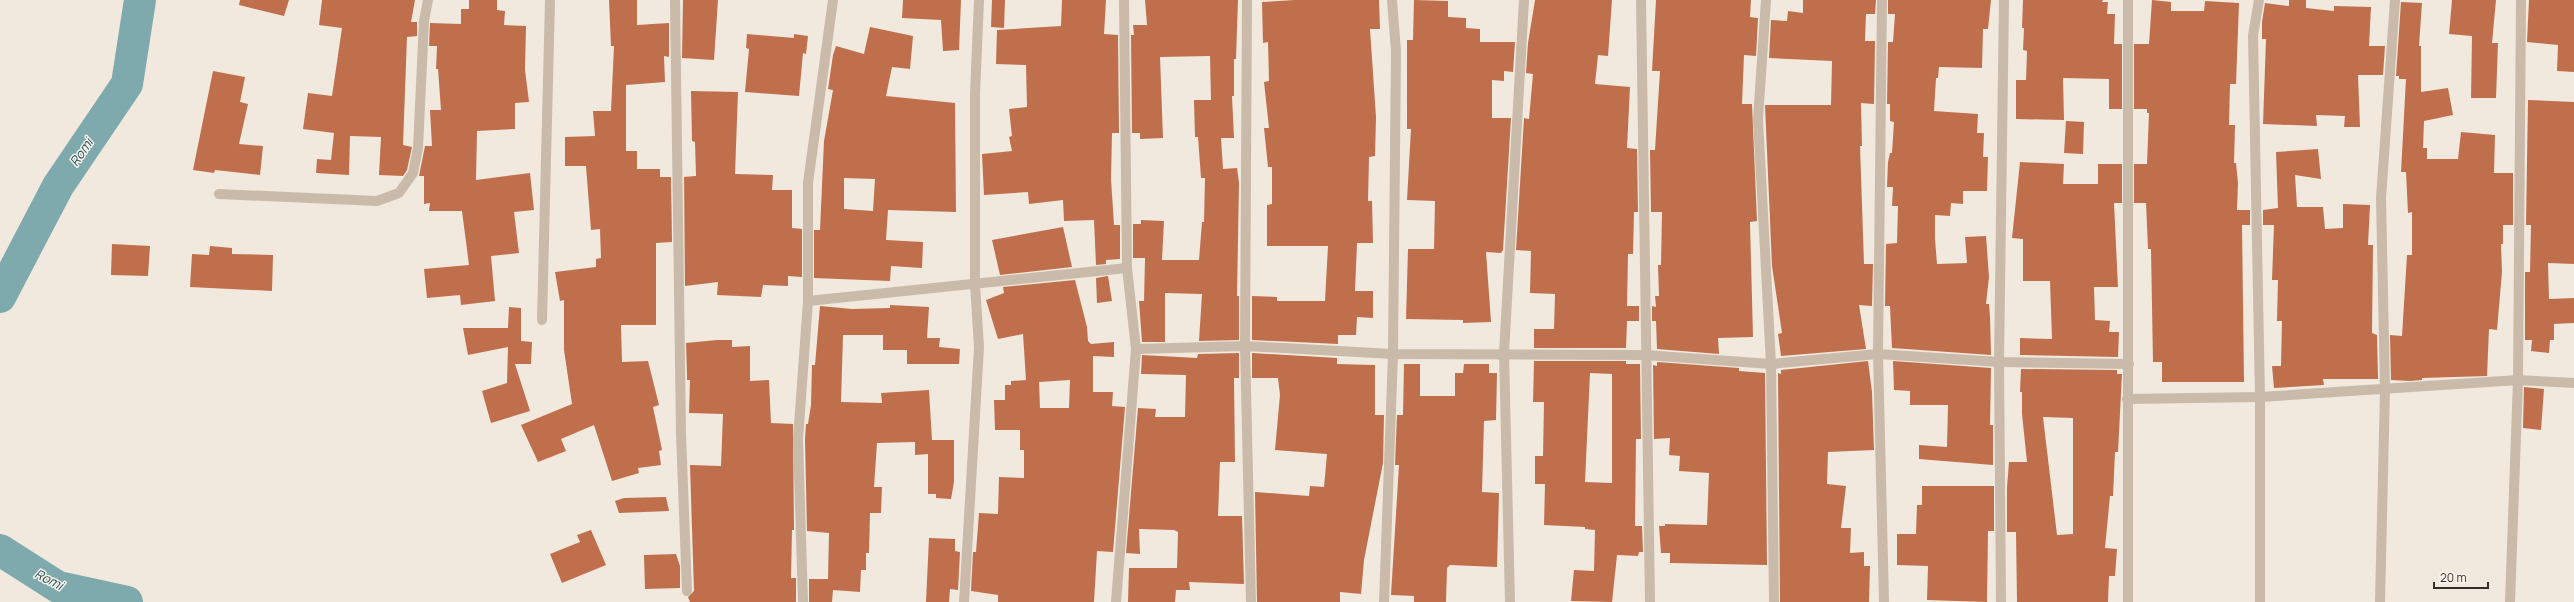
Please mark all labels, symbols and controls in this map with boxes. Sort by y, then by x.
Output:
water label: Romi [65,133,98,169]
water label: Romi [32,564,68,595]
scale bar [2434,564,2488,590]
text: 20 m [2440,569,2467,586]

